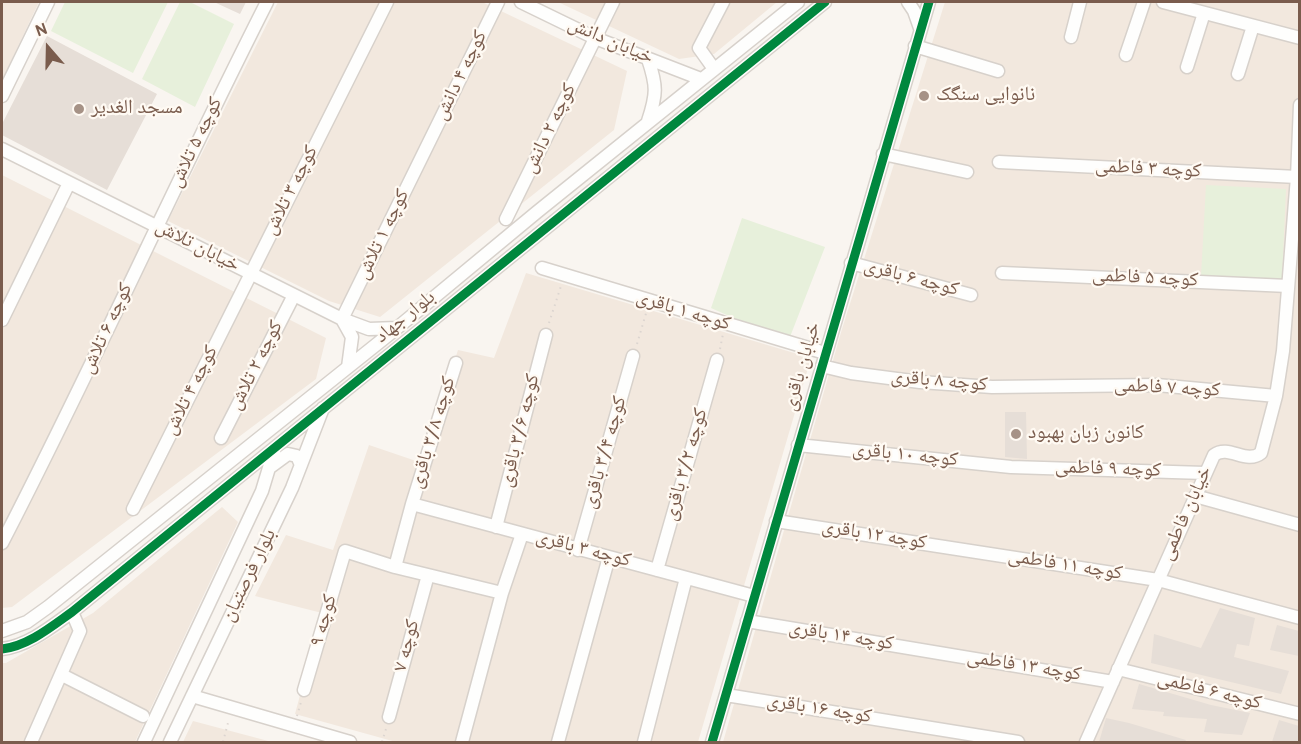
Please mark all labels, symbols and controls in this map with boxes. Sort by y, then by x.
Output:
street label: خیابان دانش [564,13,656,71]
north arrow [18,18,78,78]
text: N [33,20,51,42]
street label: کوچه ۴ دانش [430,27,494,125]
street label: کوچه ۲ دانش [519,80,583,178]
place label: نانوایی سنگک [936,84,1035,108]
marker: نانوایی سنگک [917,89,931,103]
street label: کوچه ۵ تلاش [165,94,229,192]
place label: مسجد الغدیر [91,97,183,121]
marker: مسجد الغدیر [72,102,86,116]
street label: کوچه ۳ تلاش [259,142,325,240]
street label: کوچه ۳ فاطمی [1094,155,1202,185]
street label: کوچه ۱ تلاش [352,186,416,284]
street label: خیابان تلاش [151,216,243,278]
street label: کوچه ۶ باقری [861,255,961,303]
street label: کوچه ۵ فاطمی [1091,264,1199,294]
street label: کوچه ۶ تلاش [77,280,139,378]
street label: بلوار جهاد [371,286,441,350]
street label: کوچه ۱ باقری [633,286,733,338]
street label: کوچه ۲ تلاش [224,317,290,415]
street label: خیابان باقری [779,320,827,414]
street label: کوچه ۴ تلاش [159,342,225,440]
street label: کوچه ۸ باقری [890,366,988,398]
street label: کوچه ۳/۶ باقری [495,372,547,490]
street label: کوچه ۳/۸ باقری [406,374,462,492]
street label: کوچه ۷ فاطمی [1113,374,1221,404]
street label: کوچه ۳/۴ باقری [578,394,634,512]
street label: کوچه ۳/۲ باقری [659,406,715,524]
place label: کانون زبان بهبود [1028,422,1144,446]
marker: کانون زبان بهبود [1009,427,1023,441]
street label: کوچه ۱۰ باقری [851,439,959,473]
street label: کوچه ۹ فاطمی [1054,456,1162,484]
street label: خیابان فاطمی [1156,463,1218,565]
street label: کوچه ۱۲ باقری [820,516,928,556]
street label: بلوار فرصتیان [217,526,283,626]
street label: کوچه ۳ باقری [533,526,633,574]
street label: کوچه ۱۱ فاطمی [1006,545,1124,587]
street label: کوچه ۹ [306,592,344,650]
street label: کوچه ۷ [390,617,426,675]
street label: کوچه ۱۴ باقری [787,617,895,657]
street label: کوچه ۱۳ فاطمی [965,646,1083,688]
street label: کوچه ۶ فاطمی [1154,667,1264,717]
street label: کوچه ۱۶ باقری [765,690,873,730]

